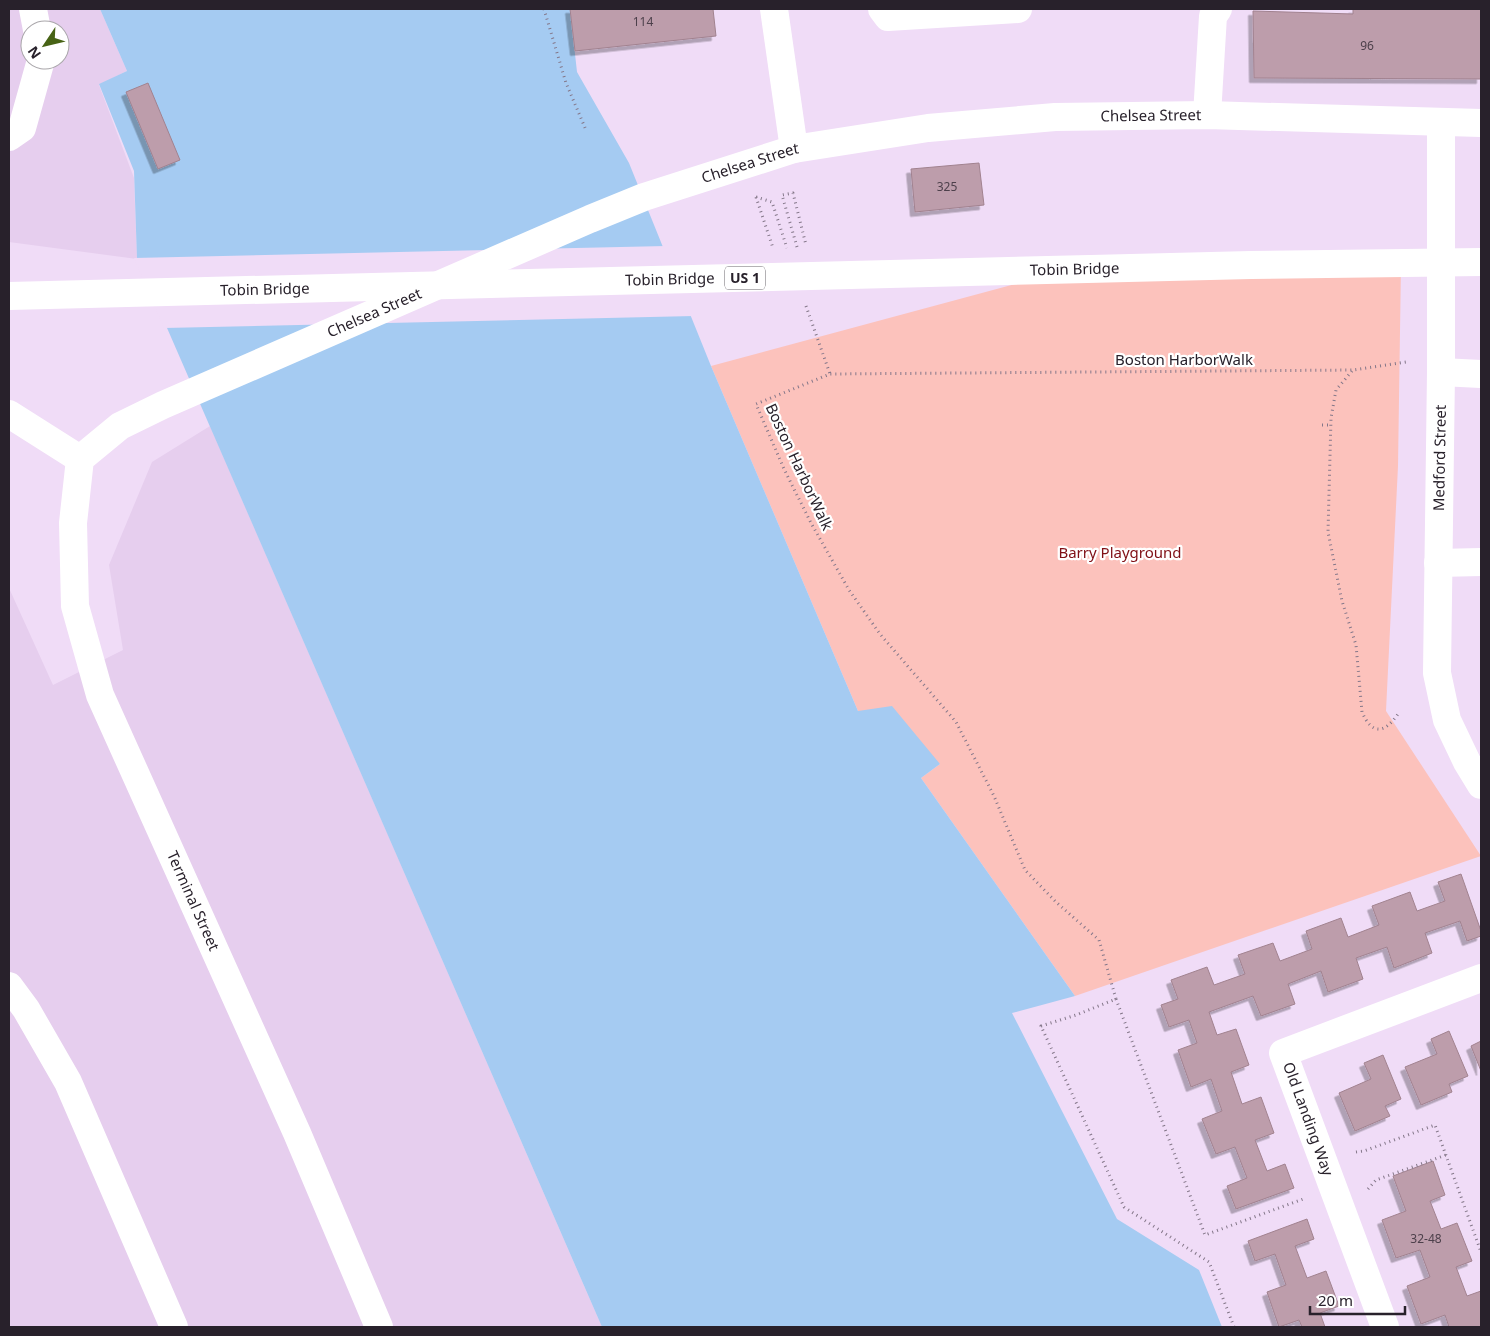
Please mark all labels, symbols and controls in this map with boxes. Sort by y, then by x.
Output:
house number: 114 [633,13,653,30]
north arrow [20,20,70,70]
house number: 96 [1360,37,1374,54]
text: N [23,43,45,63]
street label: Chelsea Street [1100,104,1202,125]
street label: Chelsea Street [699,137,800,187]
house number: 325 [937,178,957,195]
street label: Tobin Bridge [1030,257,1120,280]
road number: US 1 [725,266,765,290]
street label: Tobin Bridge [625,267,715,290]
street label: Tobin Bridge [220,277,310,300]
street label: Chelsea Street [324,282,425,341]
street label: Boston HarborWalk [1115,349,1253,369]
street label: Boston HarborWalk [762,400,838,533]
street label: Medford Street [1428,404,1450,511]
park label: Barry Playground [1058,542,1182,562]
street label: Terminal Street [163,848,225,954]
street label: Old Landing Way [1279,1059,1339,1179]
house number: 32-48 [1410,1230,1442,1247]
scale bar [1310,1284,1405,1316]
text: 20 m [1318,1290,1353,1310]

